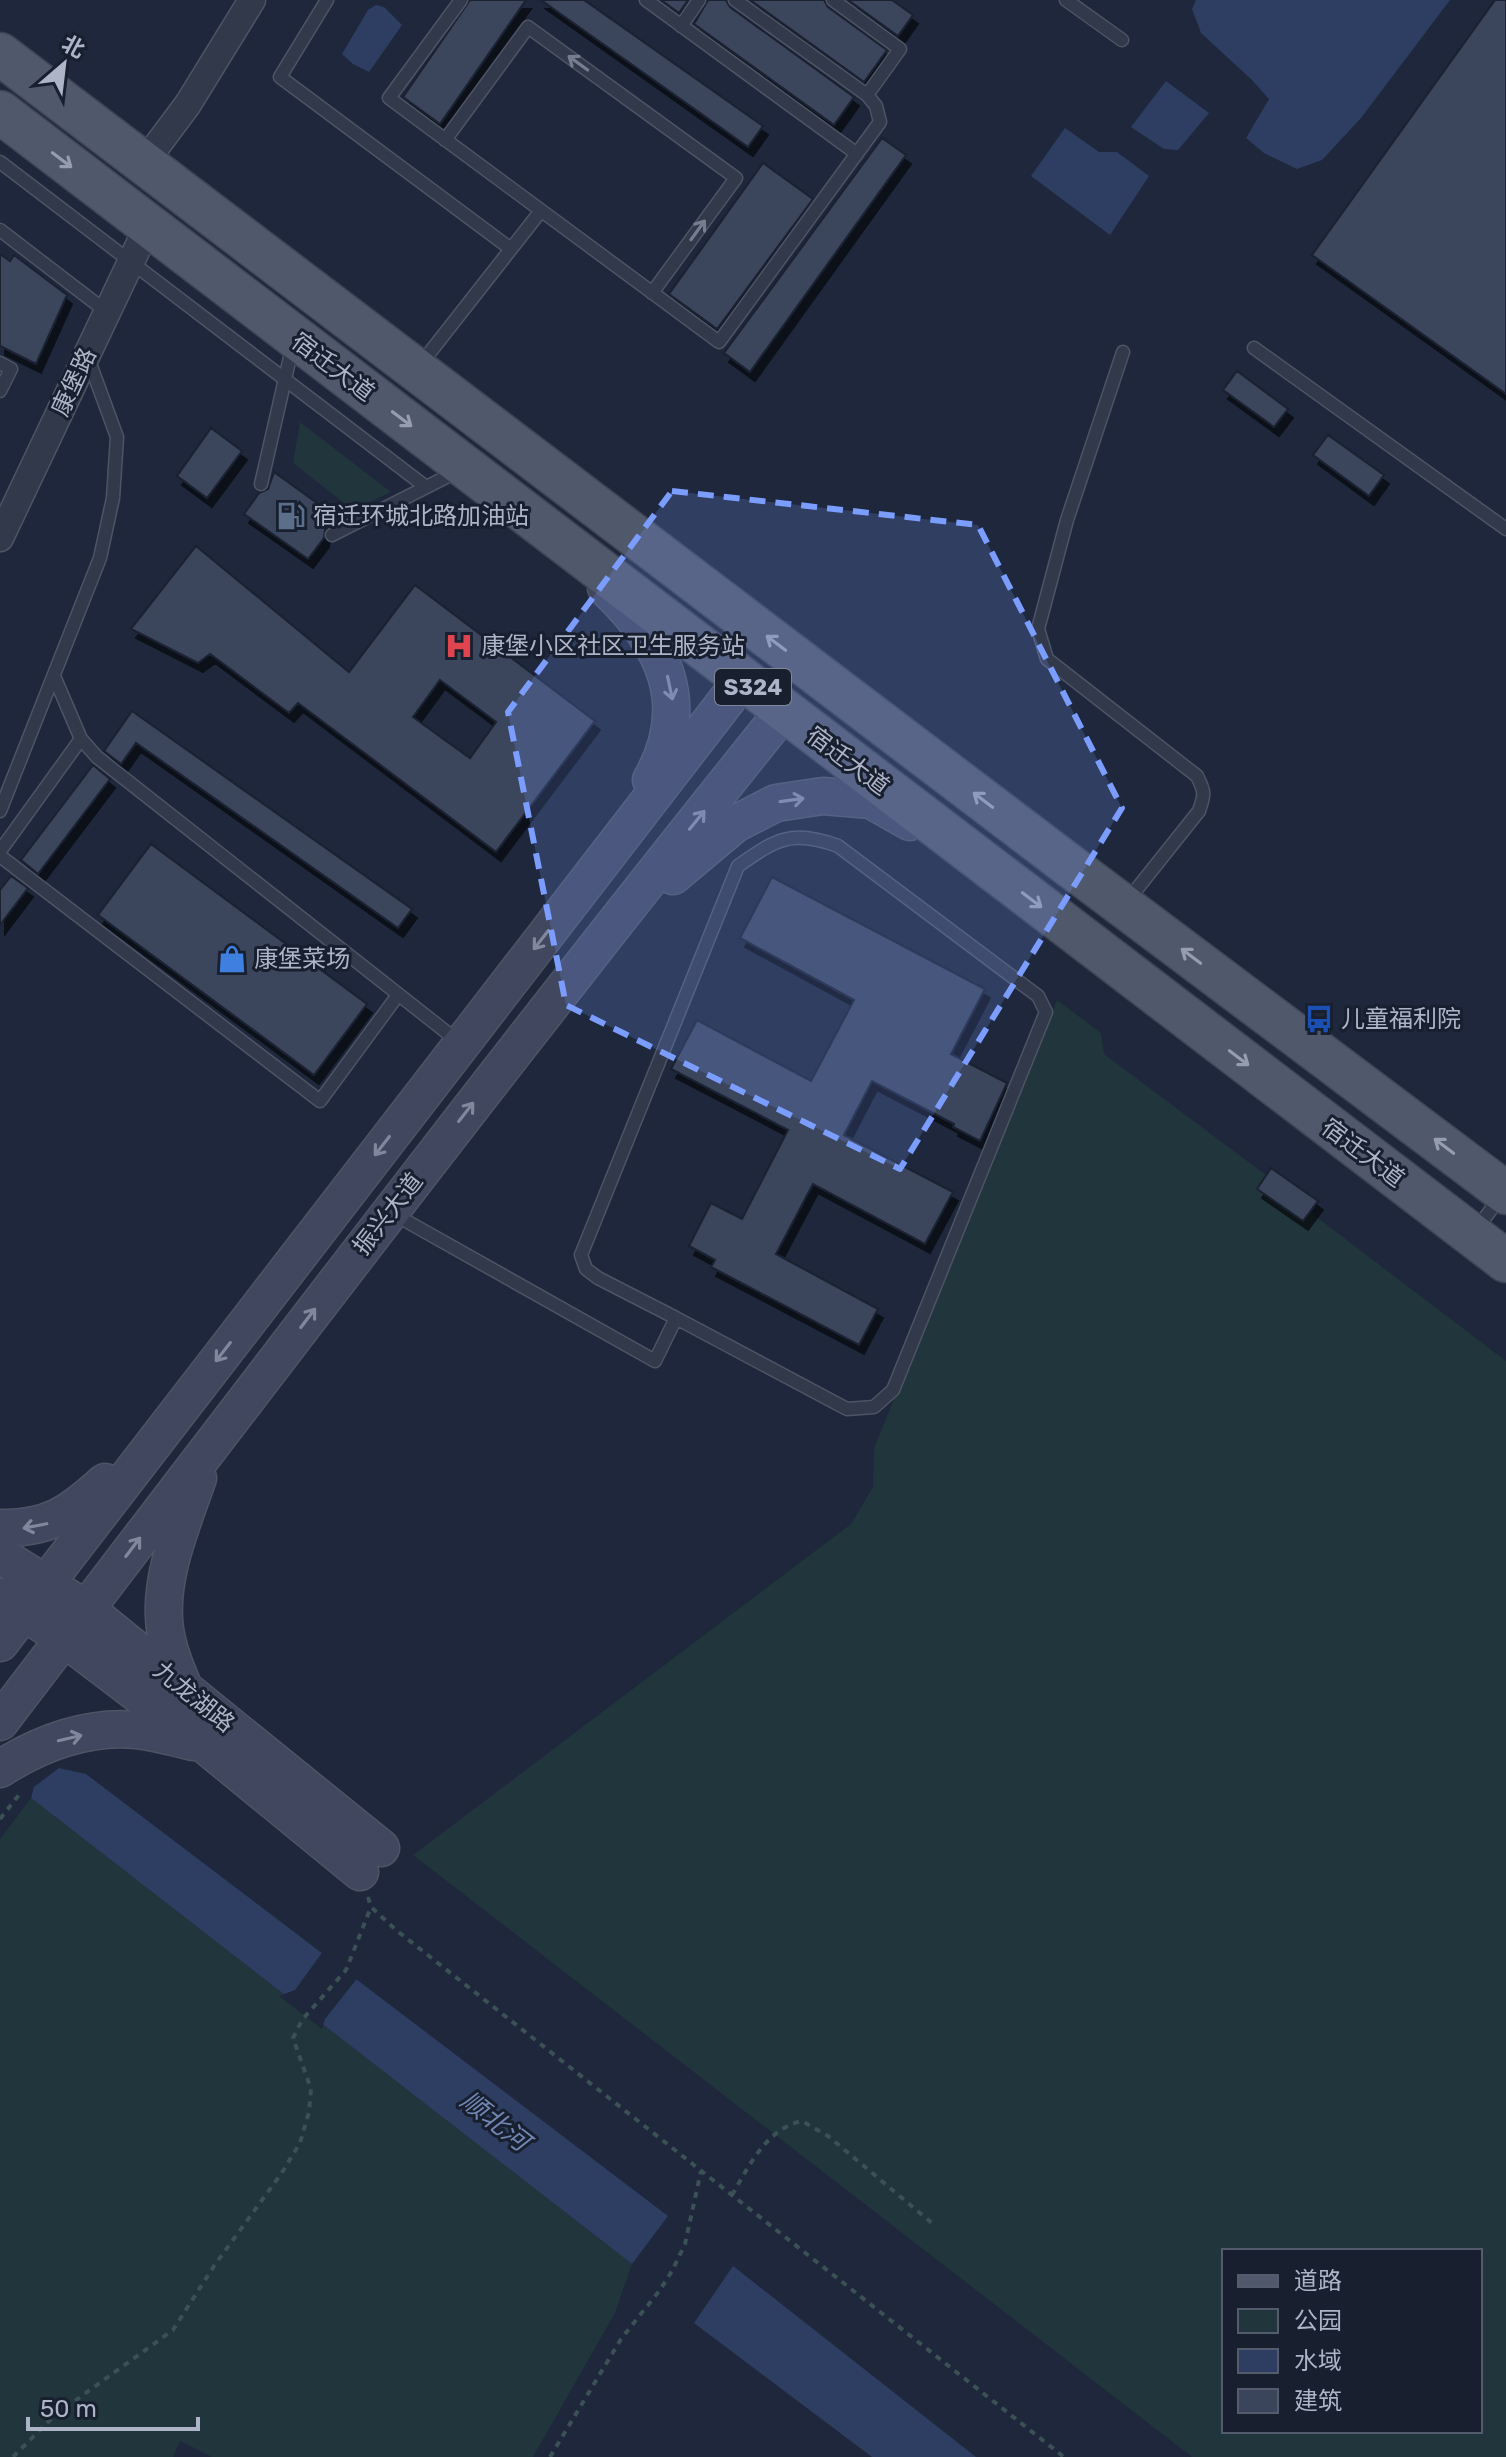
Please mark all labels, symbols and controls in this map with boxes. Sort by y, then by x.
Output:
north arrow [24,24,104,104]
text: 北 [57,30,89,64]
one-way arrow [567,54,589,71]
one-way arrow [51,151,72,168]
one-way arrow [689,220,706,241]
street label: 宿迁大道 [286,327,380,407]
street label: 康堡路 [46,343,102,421]
one-way arrow [391,411,412,428]
fuel station icon: 宿迁环城北路加油站 [276,501,306,531]
place label: 宿迁环城北路加油站 [313,502,529,530]
hospital icon: 康堡小区社区卫生服务站 [444,631,474,661]
place label: 康堡小区社区卫生服务站 [481,632,745,660]
one-way arrow [766,634,787,651]
road number: S324 [715,669,791,705]
one-way arrow [663,674,678,700]
street label: 宿迁大道 [801,721,895,801]
one-way arrow [973,792,994,809]
one-way arrow [779,793,805,808]
one-way arrow [688,810,705,831]
one-way arrow [1021,892,1042,909]
one-way arrow [533,929,550,951]
shop icon: 康堡菜场 [217,944,247,974]
place label: 康堡菜场 [254,945,350,973]
one-way arrow [1181,948,1202,965]
bus stop icon: 儿童福利院 [1304,1004,1334,1034]
place label: 儿童福利院 [1341,1005,1461,1033]
one-way arrow [1227,1049,1249,1066]
one-way arrow [458,1102,475,1123]
street label: 宿迁大道 [1316,1113,1410,1193]
one-way arrow [374,1135,391,1156]
one-way arrow [1433,1138,1455,1154]
street label: 振兴大道 [347,1168,429,1260]
one-way arrow [299,1308,316,1329]
one-way arrow [215,1341,232,1362]
one-way arrow [22,1519,48,1534]
one-way arrow [125,1537,142,1558]
street label: 九龙湖路 [148,1656,240,1738]
one-way arrow [57,1729,83,1744]
water label: 顺北河 [454,2085,539,2161]
legend [1222,2249,1482,2433]
text: 道路 [1294,2267,1342,2295]
text: 公园 [1294,2307,1342,2335]
text: 水域 [1294,2347,1342,2375]
scale bar [28,2381,198,2431]
text: 建筑 [1294,2387,1342,2415]
text: 50 m [40,2395,97,2423]

